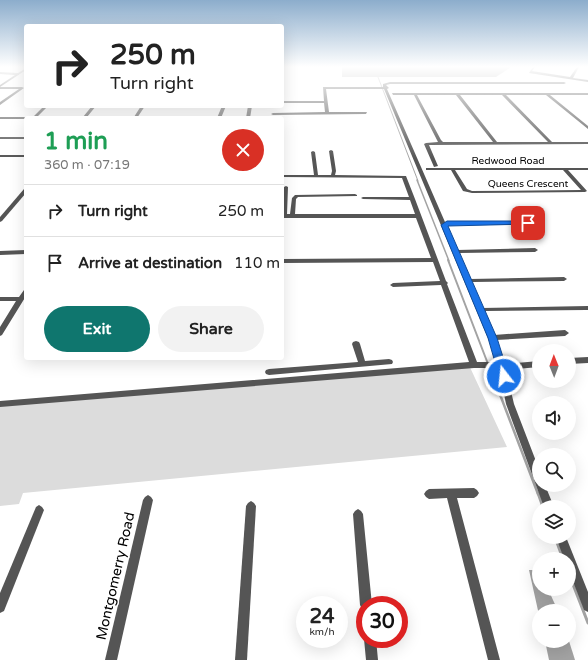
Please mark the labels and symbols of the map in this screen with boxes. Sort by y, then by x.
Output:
street label: Redwood Road [471,155,545,167]
street label: Queens Crescent [488,178,569,190]
pin [511,206,545,240]
north arrow [532,344,576,388]
position arrow [483,355,525,397]
street label: Montgomerry Road [93,511,138,642]
speed limit sign: 30 [356,596,408,648]

